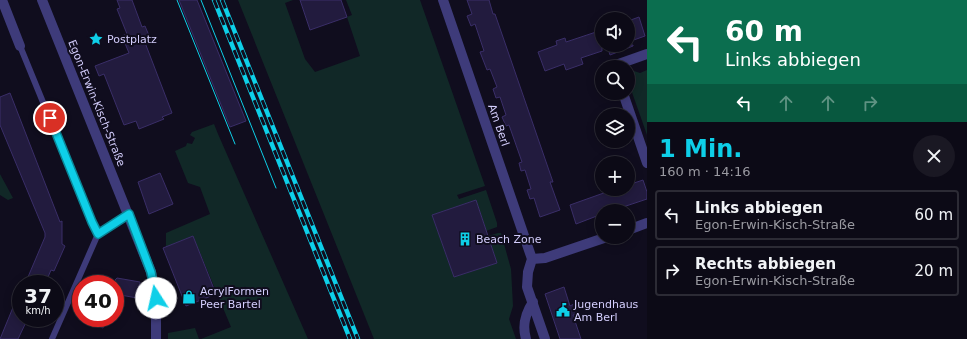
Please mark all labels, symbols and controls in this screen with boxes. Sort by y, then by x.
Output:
map controls [595,12,635,244]
button: sound [595,12,635,52]
text: 60 m [725,15,803,48]
icon: left [659,16,711,68]
place icon: Postplatz [88,31,104,47]
place label: Postplatz [107,33,157,46]
street label: Egon-Erwin-Kisch-Straße [65,38,128,169]
text: Links abbiegen [725,49,861,70]
button: search [595,60,635,100]
icon: left [733,92,755,114]
icon: ahead [775,92,797,114]
icon: ahead [817,92,839,114]
icon: right [859,92,881,114]
pin [33,101,67,135]
street label: Am Berl [485,102,512,148]
icon: arrive [39,107,61,129]
button: layers [595,108,635,148]
text: 1 Min. [659,135,742,163]
button: close [913,135,955,177]
button: + [595,156,635,196]
text: 160 m · 14:16 [659,164,750,179]
text: Links abbiegen [695,199,823,217]
button: − [595,204,635,244]
icon: left [661,204,683,226]
text: 60 m [915,206,953,224]
text: Egon-Erwin-Kisch-Straße [695,217,855,232]
building icon: Beach Zone [457,231,473,247]
place label: Beach Zone [476,233,542,246]
text: Rechts abbiegen [695,255,836,273]
icon: right [661,260,683,282]
text: 20 m [915,262,953,280]
text: Egon-Erwin-Kisch-Straße [695,273,855,288]
speed limit sign: 40 [72,275,124,327]
position arrow [135,277,177,319]
text: 37 [24,284,52,308]
place label: AcrylFormen Peer Bartel [200,285,269,311]
shop icon: AcrylFormen Peer Bartel [181,289,197,305]
place label: Jugendhaus Am Berl [573,298,639,324]
public building icon: Jugendhaus Am Berl [555,302,571,318]
text: km/h [25,305,51,316]

